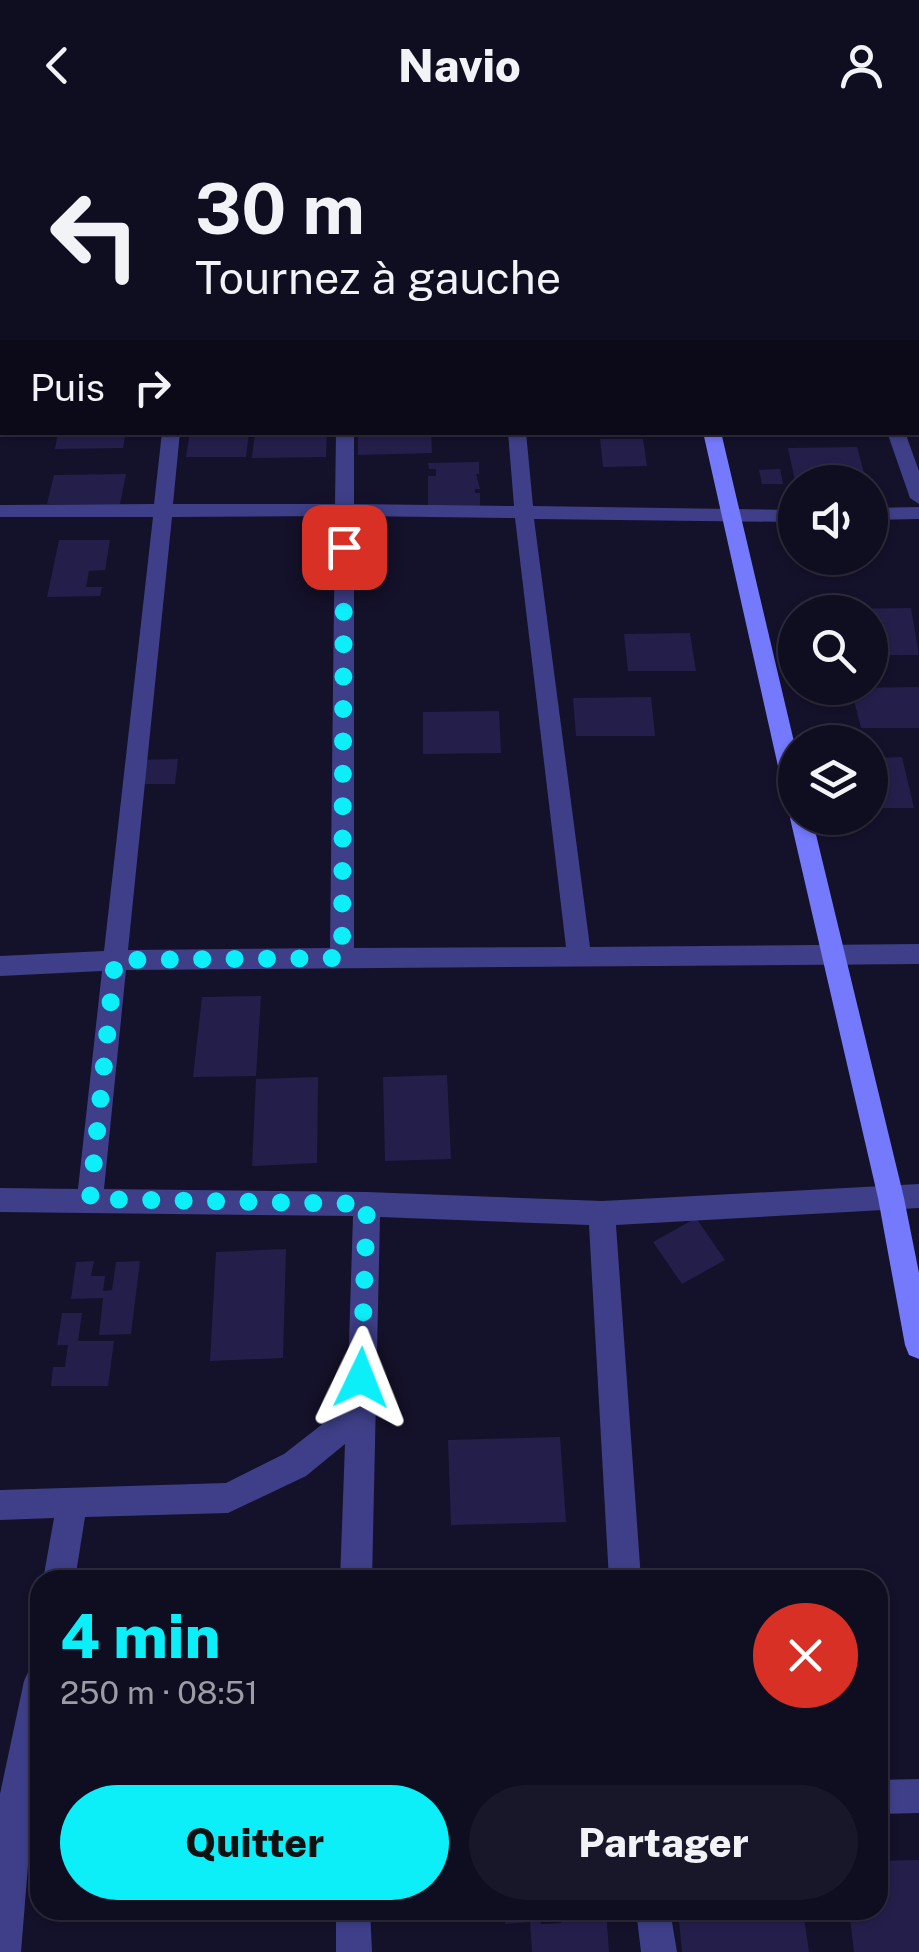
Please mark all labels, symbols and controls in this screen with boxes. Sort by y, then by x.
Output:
icon: back [30,38,85,93]
icon: person [834,38,889,93]
text: Navio [398,39,521,92]
text: 30 m [195,167,365,250]
icon: left [30,170,160,300]
text: Tournez à gauche [195,251,561,304]
icon: right [125,360,180,415]
text: Puis [30,365,105,410]
map controls [778,465,888,835]
button: sound [778,465,888,575]
pin [302,505,387,590]
icon: arrive [317,520,372,575]
button: search [778,595,888,705]
button: layers [778,725,888,835]
position arrow [309,1326,413,1430]
text: 4 min [60,1601,220,1672]
button: close [753,1603,858,1708]
text: 250 m · 08:51 [60,1674,258,1711]
button: Quitter [60,1785,449,1900]
button: Partager [469,1785,858,1900]

